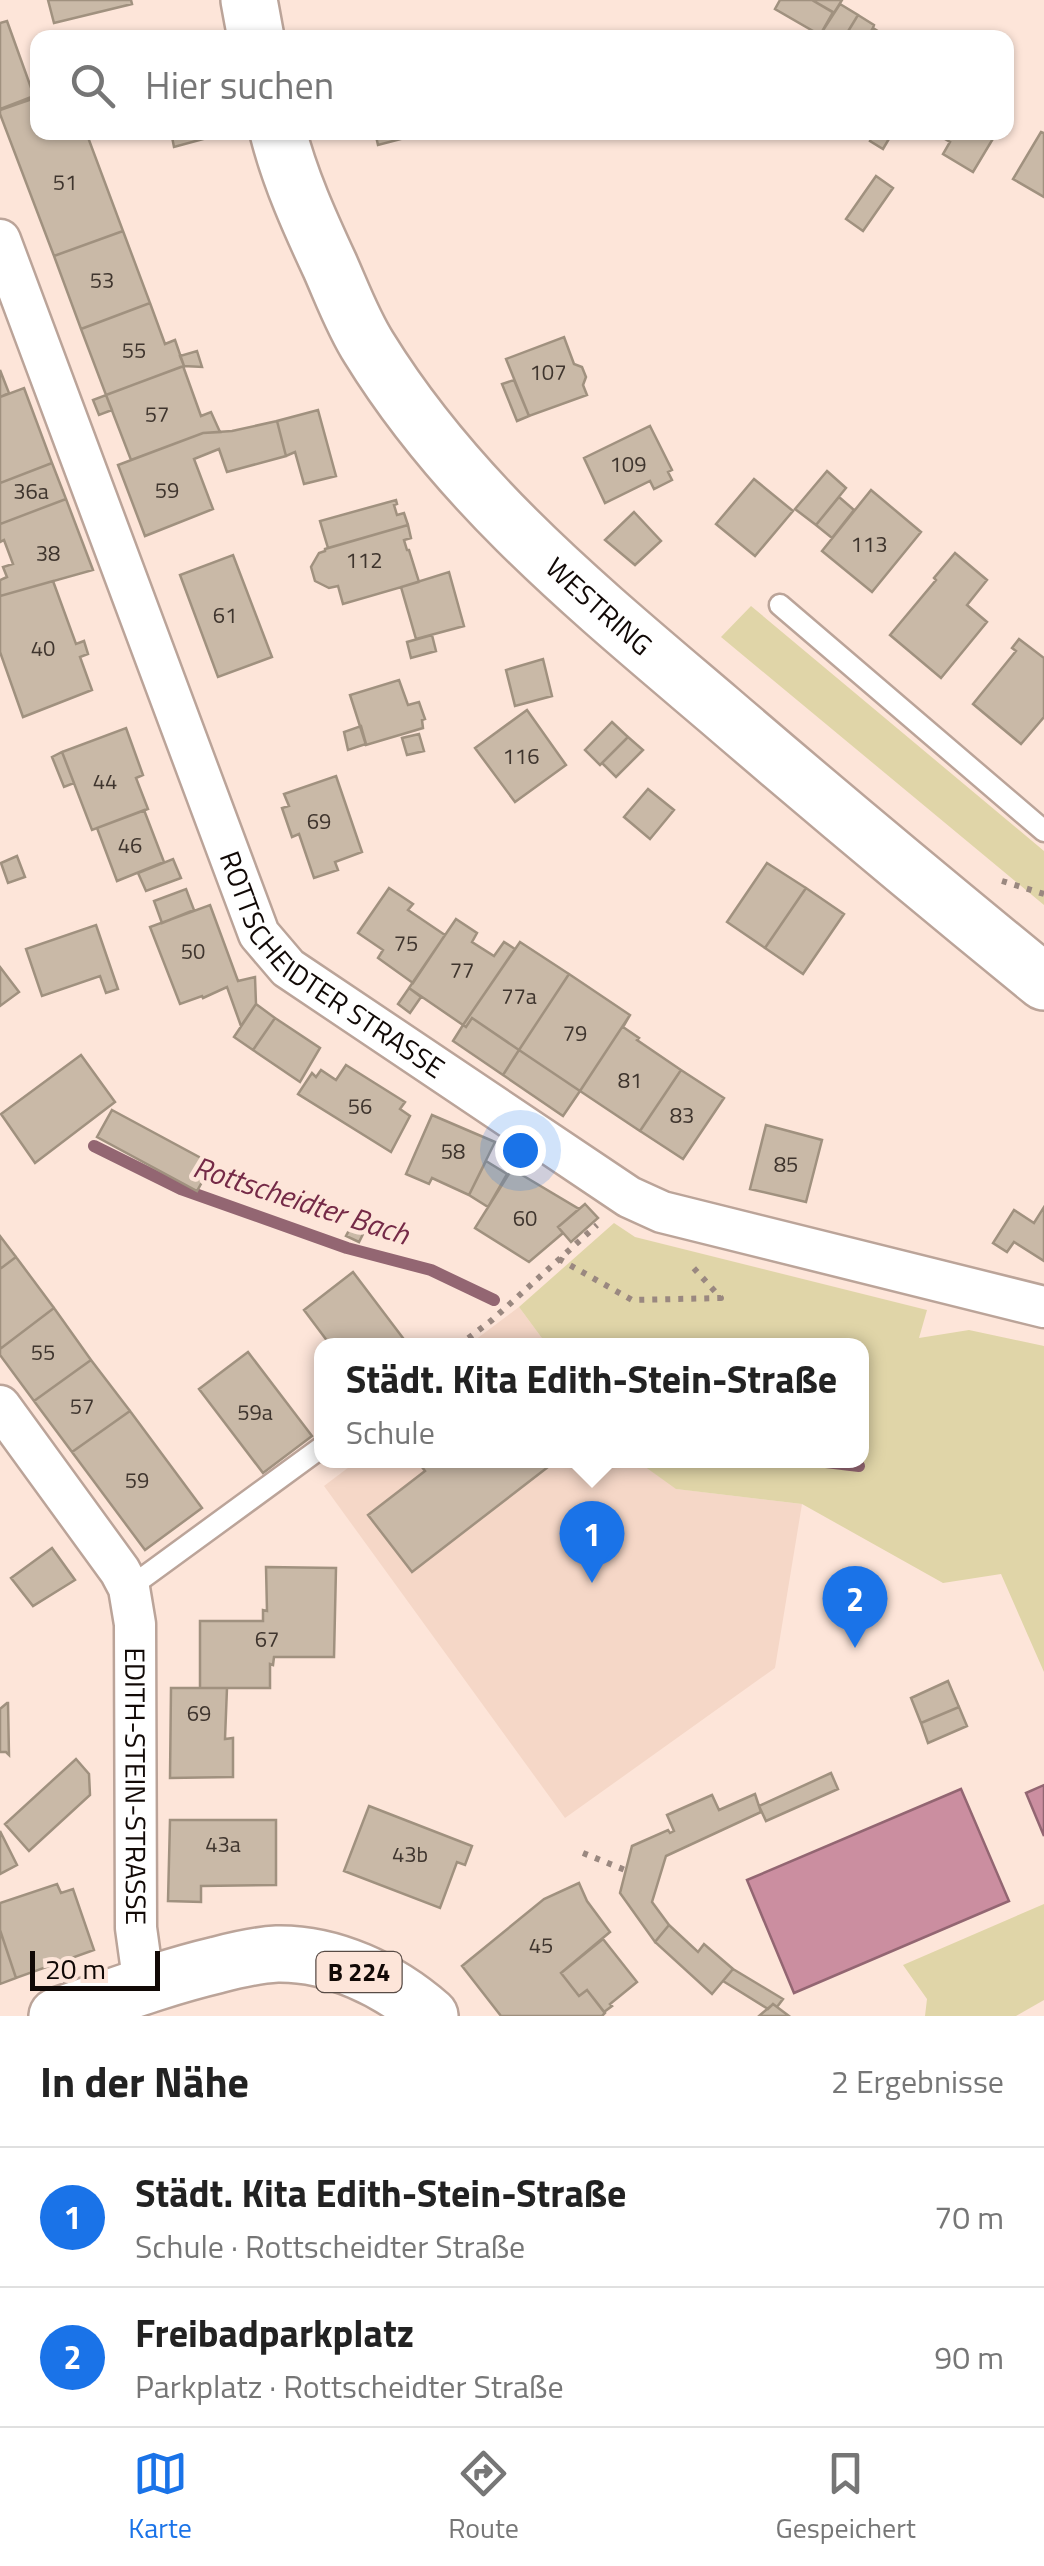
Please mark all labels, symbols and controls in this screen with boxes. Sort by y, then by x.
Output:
search box [30,30,1014,140]
text: Hier suchen [145,56,334,114]
icon: search [65,58,120,113]
house number: 51 [53,165,77,199]
house number: 53 [90,263,114,297]
house number: 55 [122,333,146,367]
house number: 107 [530,355,566,389]
house number: 57 [145,397,169,431]
house number: 109 [610,447,646,481]
house number: 59 [155,473,179,507]
house number: 36a [13,474,49,508]
house number: 113 [851,527,887,561]
house number: 38 [36,536,60,570]
house number: 112 [346,543,382,577]
street label: WESTRING [536,547,662,665]
house number: 61 [213,598,237,632]
house number: 40 [31,631,55,665]
house number: 116 [503,739,539,773]
house number: 44 [93,764,117,798]
house number: 69 [307,804,331,838]
house number: 46 [118,828,142,862]
street label: ROTTSCHEIDTER STRASSE [209,845,454,1089]
house number: 75 [394,926,418,960]
house number: 50 [181,934,205,968]
house number: 77 [450,953,474,987]
house number: 77a [501,979,537,1013]
house number: 79 [563,1016,587,1050]
house number: 81 [618,1063,642,1097]
house number: 56 [348,1089,372,1123]
house number: 83 [670,1098,694,1132]
your location [495,1125,546,1176]
house number: 58 [441,1134,465,1168]
water label: Rottscheidter Bach [187,1143,416,1257]
house number: 85 [774,1147,798,1181]
house number: 60 [513,1201,537,1235]
house number: 55 [31,1335,55,1369]
popup [314,1338,869,1468]
text: Städt. Kita Edith-Stein-Straße [346,1350,837,1408]
house number: 57 [70,1389,94,1423]
house number: 59a [237,1395,273,1429]
text: Schule [346,1408,435,1456]
house number: 59 [125,1463,149,1497]
pin: 1 [560,1500,624,1583]
pin: 2 [822,1566,888,1648]
house number: 67 [255,1622,279,1656]
street label: EDITH-STEIN-STRASSE [114,1647,158,1925]
house number: 69 [187,1696,211,1730]
house number: 43a [205,1827,241,1861]
house number: 43b [392,1837,428,1871]
house number: 45 [529,1928,553,1962]
scale bar [30,1946,160,1991]
text: 20 m [45,1947,106,1990]
road number: B 224 [316,1952,402,1992]
text: In der Nähe [40,2049,249,2113]
text: 2 Ergebnisse [831,2057,1004,2105]
text: Städt. Kita Edith-Stein-Straße [135,2164,626,2222]
text: 1 [64,2193,81,2241]
text: 70 m [934,2193,1004,2241]
text: Schule · Rottscheidter Straße [135,2222,525,2270]
text: Freibadparkplatz [135,2304,414,2362]
text: 2 [64,2333,81,2381]
text: 90 m [934,2333,1004,2381]
text: Parkplatz · Rottscheidter Straße [135,2362,564,2410]
tab: Karte [128,2446,192,2549]
tab: Route [448,2446,519,2549]
tab: Gespeichert [775,2446,916,2549]

